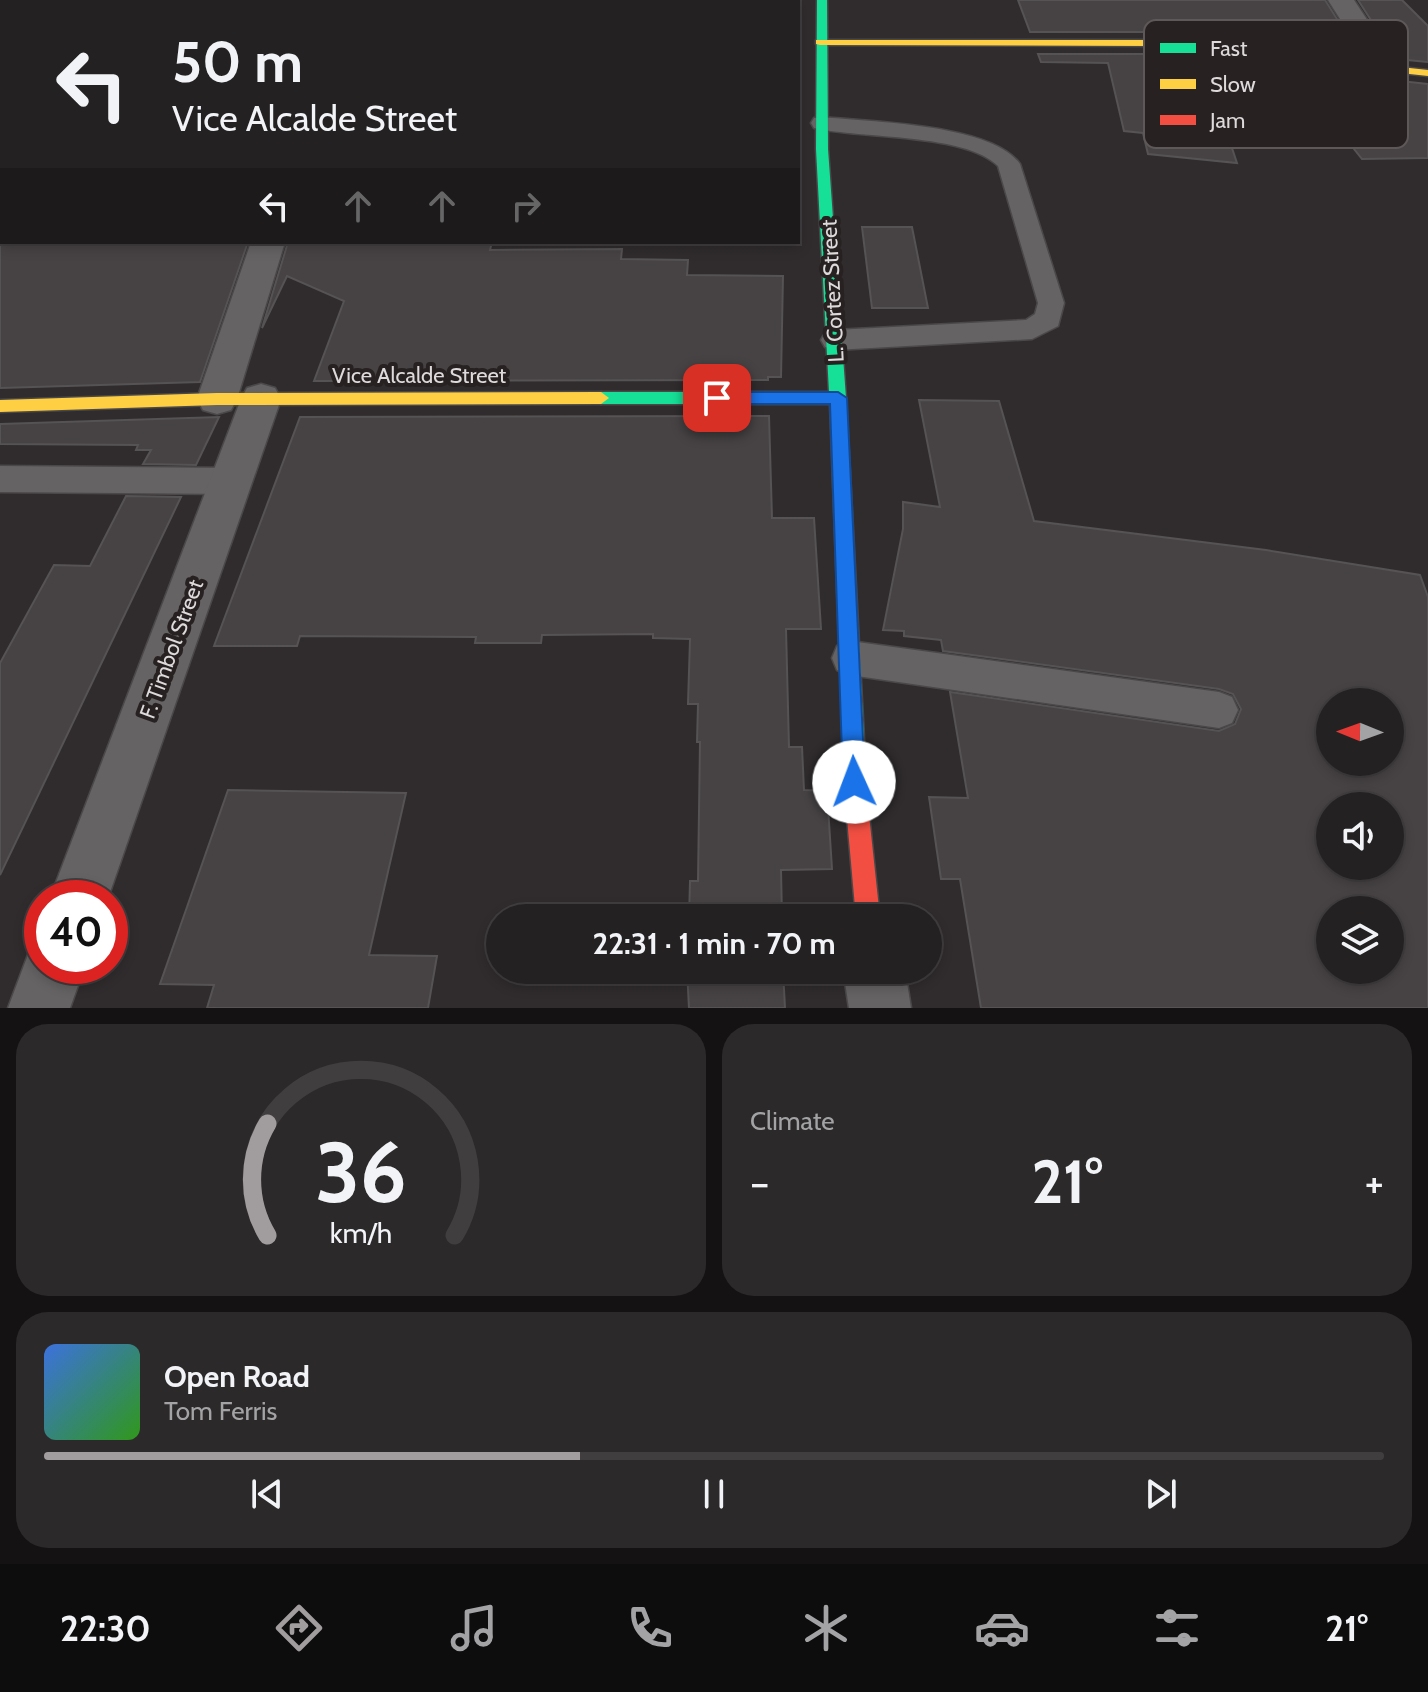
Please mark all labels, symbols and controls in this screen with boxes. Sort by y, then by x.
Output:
legend [1144,20,1408,148]
text: 50 m [172,28,303,96]
icon: left [40,32,144,136]
text: Fast [1210,35,1248,62]
text: Slow [1210,71,1256,98]
text: Vice Alcalde Street [172,96,457,140]
text: Jam [1209,107,1245,134]
icon: left [252,184,296,228]
icon: ahead [336,184,380,228]
icon: ahead [420,184,464,228]
icon: right [504,184,548,228]
street label: L. Cortez Street [815,218,850,363]
street label: Vice Alcalde Street [332,362,507,389]
pin [683,364,751,432]
icon: arrive [695,376,739,420]
street label: F. Timbol Street [134,575,209,722]
north arrow [1316,688,1404,776]
map controls [1316,688,1404,984]
position arrow [812,740,896,824]
button: sound [1316,792,1404,880]
speed limit sign: 40 [24,880,128,984]
button: layers [1316,896,1404,984]
text: 22:31 · 1 min · 70 m [592,925,836,962]
text: Climate [750,1105,835,1137]
text: 36 [315,1122,407,1223]
text: 21° [1031,1145,1103,1218]
text: − [750,1156,769,1209]
text: + [1365,1156,1384,1209]
text: km/h [330,1215,392,1250]
text: Open Road [164,1358,310,1395]
text: Tom Ferris [164,1395,277,1427]
icon: previous [245,1472,289,1516]
icon: pause [692,1472,736,1516]
icon: next [1139,1472,1183,1516]
icon: directions [271,1600,327,1656]
icon: music [446,1600,502,1656]
icon: phone [622,1600,678,1656]
icon: climate [798,1600,854,1656]
icon: car [974,1600,1030,1656]
icon: filters [1149,1600,1205,1656]
text: 22:30 [60,1606,151,1650]
text: 21° [1325,1606,1368,1650]

